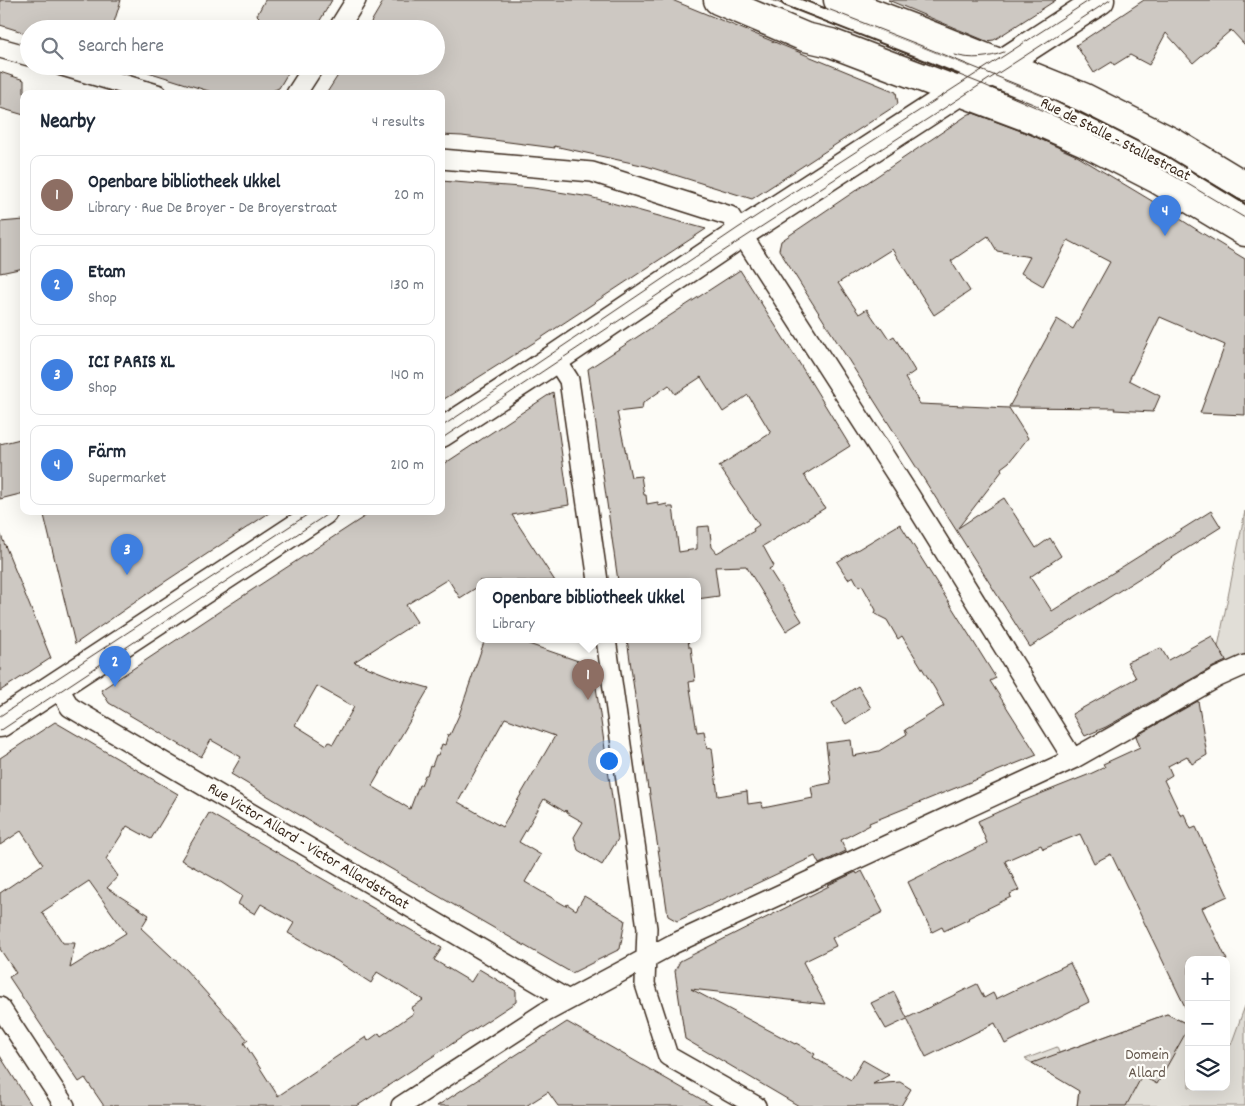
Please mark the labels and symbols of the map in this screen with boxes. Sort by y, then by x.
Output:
street label: Rue de Stalle - Stallestraat [1036,92,1194,188]
pin: 4 [1149,195,1181,236]
pin: 3 [111,534,143,575]
pin: 2 [99,646,131,687]
pin: 1 [572,659,604,700]
your location [596,748,622,774]
street label: Rue Victor Allard - Victor Allardstraat [203,777,413,917]
park label: Domein Allard [1125,1044,1169,1085]

